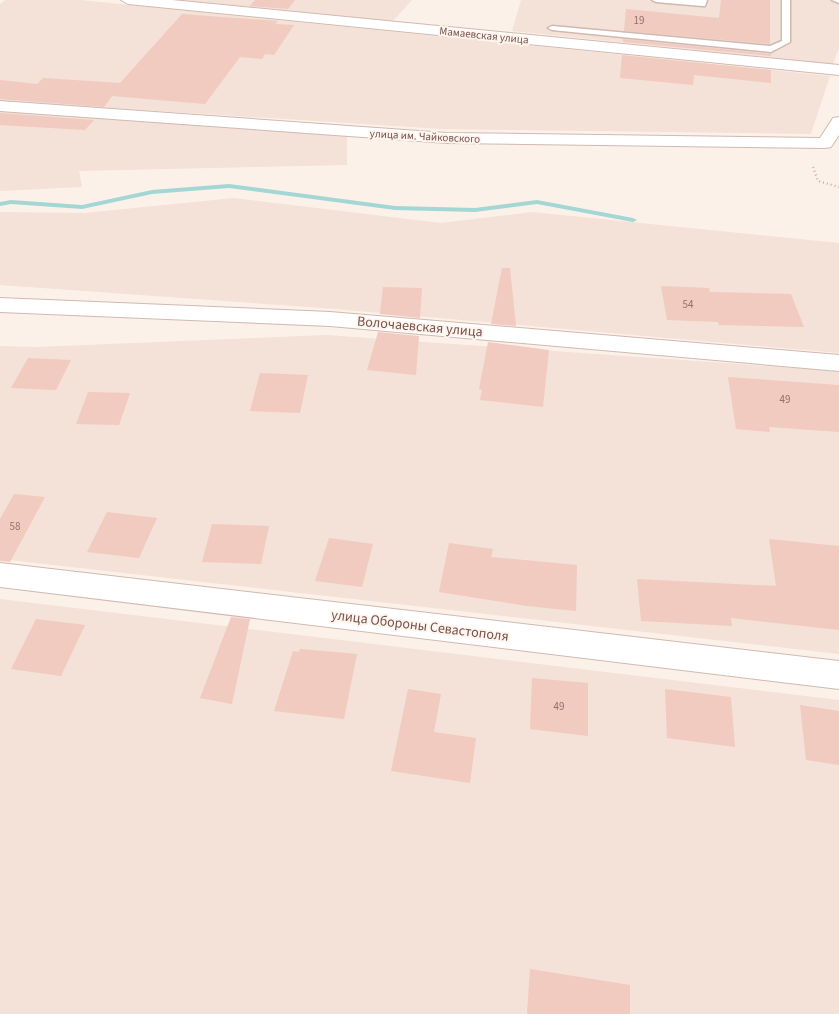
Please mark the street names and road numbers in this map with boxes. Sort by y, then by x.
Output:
street label: Мамаевская улица [439,23,529,48]
street label: улица им. Чайковского [369,126,481,147]
street label: Волочаевская улица [356,312,484,342]
street label: улица Обороны Севастополя [330,605,510,647]

